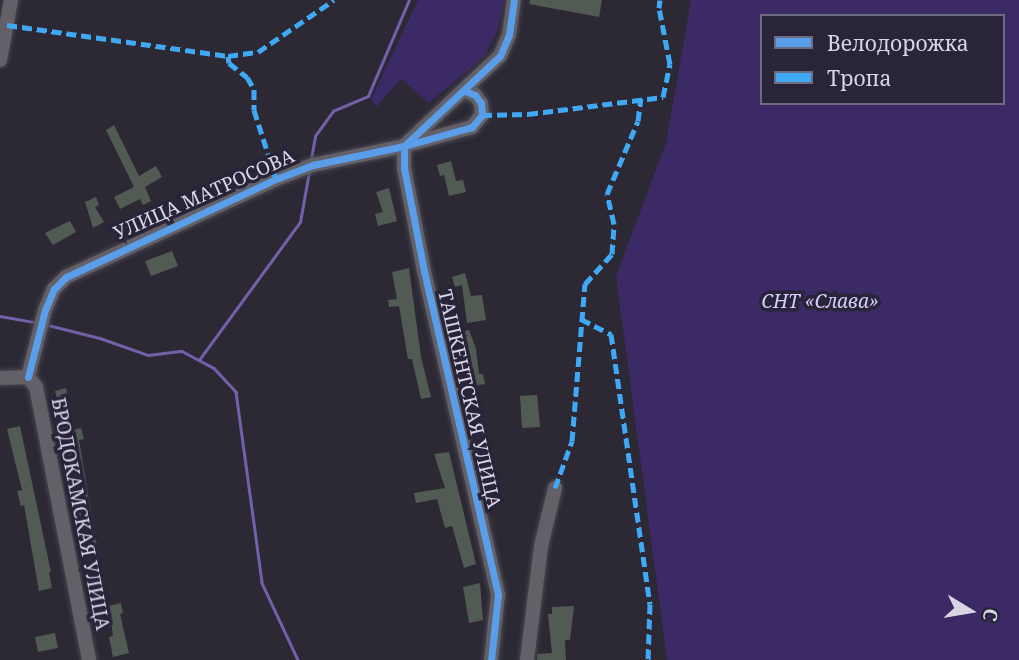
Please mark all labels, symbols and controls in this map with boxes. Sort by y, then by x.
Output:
legend [760,14,1005,105]
text: Велодорожка [827,29,969,57]
text: Тропа [827,64,891,92]
street label: УЛИЦА МАТРОСОВА [110,145,298,245]
street label: ТАШКЕНТСКАЯ УЛИЦА [433,287,505,511]
park label: СНТ «Слава» [761,291,879,313]
street label: БРОДОКАМСКАЯ УЛИЦА [46,396,114,632]
north arrow [935,576,1005,646]
text: С [977,606,1005,624]

